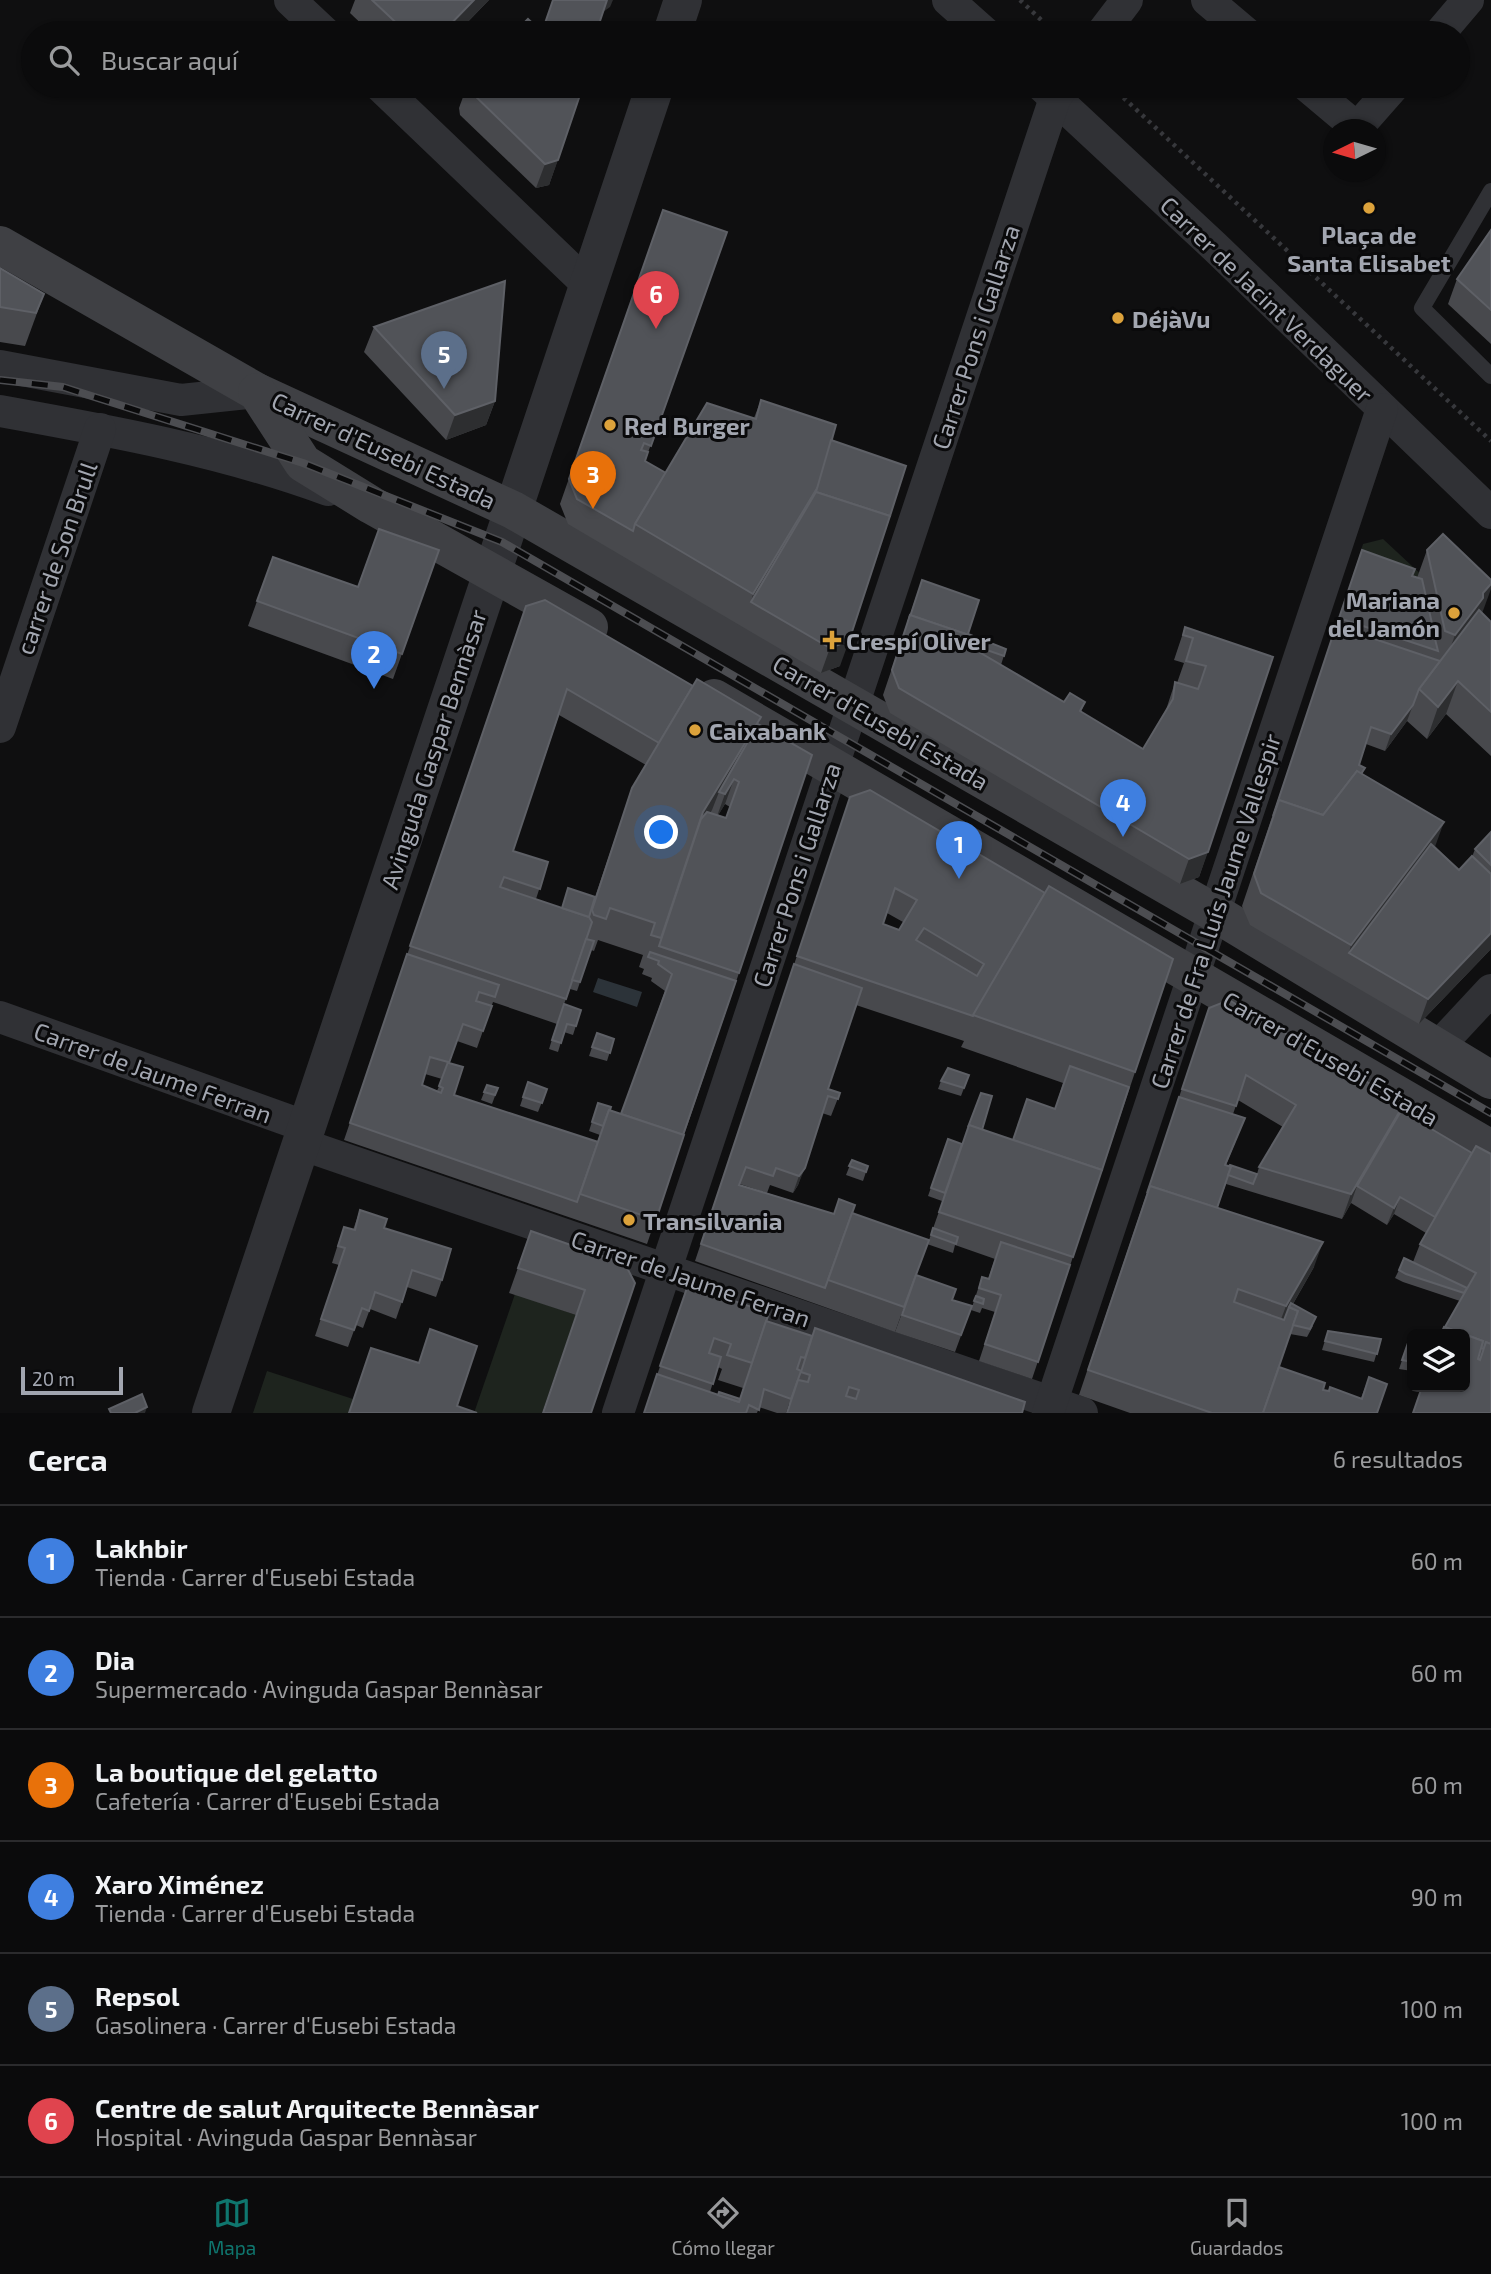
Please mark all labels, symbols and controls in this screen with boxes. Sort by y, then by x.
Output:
search box [21,21,1470,98]
icon: search [45,41,83,79]
text: Buscar aquí [101,44,238,75]
north arrow [1323,119,1386,182]
street label: Carrer de Jacint Verdaguer [1155,190,1380,408]
marker: Plaça de Santa Elisabet [1361,200,1377,216]
place label: Plaça de Santa Elisabet [1287,220,1451,277]
street label: Carrer Pons i Gallarza [925,221,1025,453]
pin: 6 [633,271,679,329]
place label: DéjàVu [1132,304,1210,333]
marker: DéjàVu [1110,310,1126,326]
pin: 5 [421,331,467,389]
street label: Carrer d'Eusebi Estada [267,385,501,515]
place label: Red Burger [624,411,751,440]
marker: Red Burger [602,417,618,433]
pin: 3 [570,451,616,509]
street label: carrer de Son Brull [9,458,103,658]
place label: Mariana del Jamón [1328,585,1440,642]
street label: Avinguda Gaspar Bennàsar [374,605,492,892]
marker: Mariana del Jamón [1446,605,1462,621]
place label: Crespí Oliver [846,626,992,655]
pin: 2 [351,631,397,689]
marker: Crespí Oliver [824,632,840,648]
street label: Carrer d'Eusebi Estada [768,648,994,796]
place label: Caixabank [709,716,827,745]
marker: Caixabank [687,722,703,738]
street label: Carrer de Fra Lluís Jaume Vallespir [1144,729,1286,1092]
street label: Carrer Pons i Gallarza [746,759,846,991]
pin: 4 [1100,779,1146,837]
your location [644,815,678,849]
pin: 1 [936,821,982,879]
street label: Carrer d'Eusebi Estada [1218,984,1444,1132]
street label: Carrer de Jaume Ferran [30,1015,276,1129]
place label: Transilvania [643,1206,782,1235]
marker: Transilvania [621,1212,637,1228]
street label: Carrer de Jaume Ferran [568,1223,814,1333]
map controls [1407,1329,1470,1392]
button: layers [1407,1329,1470,1392]
scale bar [21,1364,122,1396]
text: 20 m [32,1367,75,1390]
text: Cerca [28,1441,108,1477]
text: 6 resultados [1333,1445,1463,1473]
text: Lakhbir [95,1532,188,1563]
text: 1 [46,1547,56,1575]
text: 60 m [1411,1547,1463,1575]
text: Tienda · Carrer d'Eusebi Estada [95,1563,415,1591]
text: Dia [95,1644,135,1675]
text: 2 [44,1659,58,1687]
text: 60 m [1411,1659,1463,1687]
text: Supermercado · Avinguda Gaspar Bennàsar [95,1675,543,1703]
text: La boutique del gelatto [95,1756,378,1787]
text: 3 [44,1771,58,1799]
text: 60 m [1411,1771,1463,1799]
text: Cafetería · Carrer d'Eusebi Estada [95,1787,440,1815]
text: Xaro Ximénez [95,1868,264,1899]
text: 4 [44,1883,58,1911]
text: 90 m [1411,1883,1463,1911]
text: Tienda · Carrer d'Eusebi Estada [95,1899,415,1927]
text: Repsol [95,1980,180,2011]
text: 5 [45,1995,57,2023]
text: 100 m [1401,1995,1463,2023]
text: Gasolinera · Carrer d'Eusebi Estada [95,2011,456,2039]
text: Centre de salut Arquitecte Bennàsar [95,2092,539,2123]
text: 6 [44,2107,58,2135]
text: 100 m [1401,2107,1463,2135]
text: Hospital · Avinguda Gaspar Bennàsar [95,2123,477,2151]
tab: Mapa [208,2194,256,2259]
tab: Cómo llegar [671,2194,775,2259]
tab: Guardados [1190,2194,1283,2259]

